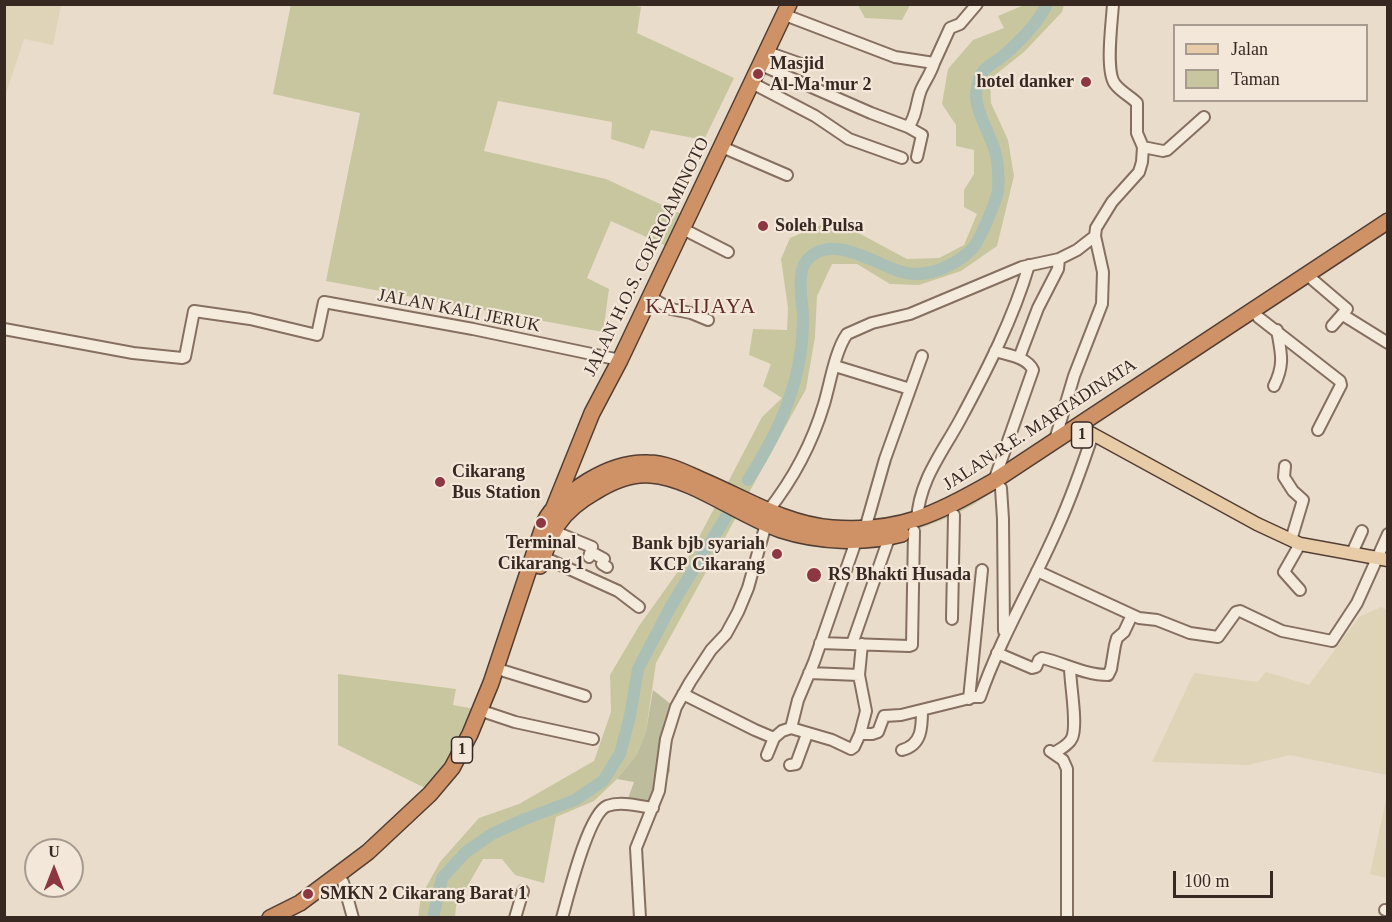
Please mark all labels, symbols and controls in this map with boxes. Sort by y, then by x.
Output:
legend [1173,24,1368,102]
text: Jalan [1231,39,1268,59]
place label: Masjid Al-Ma'mur 2 [770,53,871,96]
marker: Masjid Al-Ma'mur 2 [751,67,765,81]
text: Taman [1231,69,1280,89]
place label: hotel danker [976,71,1074,93]
marker: hotel danker [1079,75,1093,89]
street label: JALAN H.O.S. COKROAMINOTO [580,134,714,380]
place label: Soleh Pulsa [775,215,864,237]
marker: Soleh Pulsa [756,219,770,233]
street label: JALAN KALI JERUK [376,285,542,337]
district label: KALIJAYA [645,294,757,320]
street label: JALAN R.E. MARTADINATA [939,354,1141,496]
road number: 1 [1072,422,1092,448]
place label: Cikarang Bus Station [452,461,541,504]
marker: Cikarang Bus Station [433,475,447,489]
marker: Terminal Cikarang 1 [534,516,548,530]
place label: Terminal Cikarang 1 [498,532,584,574]
place label: Bank bjb syariah KCP Cikarang [632,533,765,576]
marker: Bank bjb syariah KCP Cikarang [770,547,784,561]
place label: RS Bhakti Husada [828,564,971,586]
marker: RS Bhakti Husada [805,566,823,584]
road number: 1 [452,737,472,763]
north arrow [24,838,84,898]
text: U [48,843,60,860]
scale bar [1176,859,1276,897]
text: 100 m [1184,871,1230,891]
place label: SMKN 2 Cikarang Barat 1 [320,883,527,905]
marker: SMKN 2 Cikarang Barat 1 [301,887,315,901]

